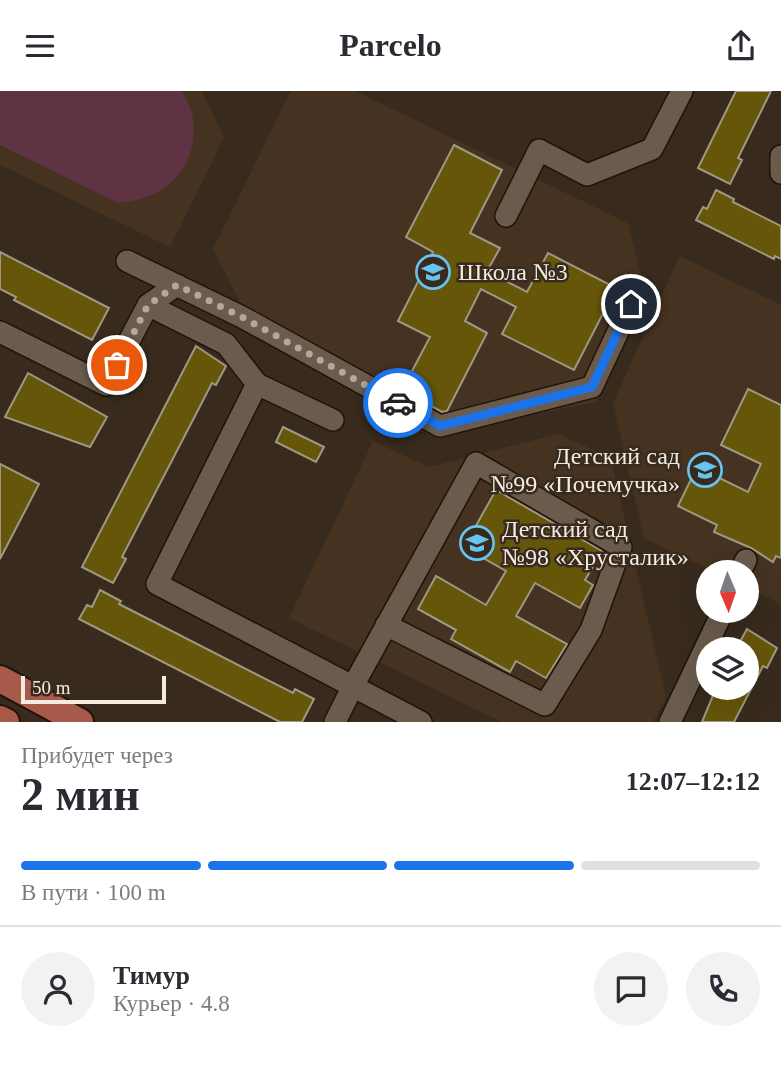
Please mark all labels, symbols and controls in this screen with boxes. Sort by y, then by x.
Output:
icon: menu [21,27,59,65]
text: Parcelo [339,27,442,63]
icon: share [722,27,760,65]
school or university icon: Школа №3 [414,253,452,291]
place label: Школа №3 [458,259,568,285]
pin [601,274,661,334]
icon: home [612,285,650,323]
pin [87,335,147,395]
icon: bag [98,346,136,384]
courier [363,368,433,438]
icon: car [379,384,417,422]
place label: Детский сад №99 «Почемучка» [490,443,680,497]
school or university icon: Детский сад №99 «Почемучка» [686,451,724,489]
place label: Детский сад №98 «Хрусталик» [502,516,689,570]
school or university icon: Детский сад №98 «Хрусталик» [458,524,496,562]
north arrow [696,560,760,623]
map controls [696,560,759,700]
button: layers [696,637,759,700]
scale bar [21,673,166,705]
text: 50 m [32,677,71,698]
text: Прибудет через [21,743,173,768]
text: 12:07–12:12 [626,767,760,796]
text: 2 мин [21,769,140,820]
text: В пути · 100 m [21,880,166,905]
button: person [21,952,95,1026]
button: chat [594,952,668,1026]
button: phone [686,952,760,1026]
text: Тимур [113,961,190,990]
text: Курьер · 4.8 [113,991,230,1016]

